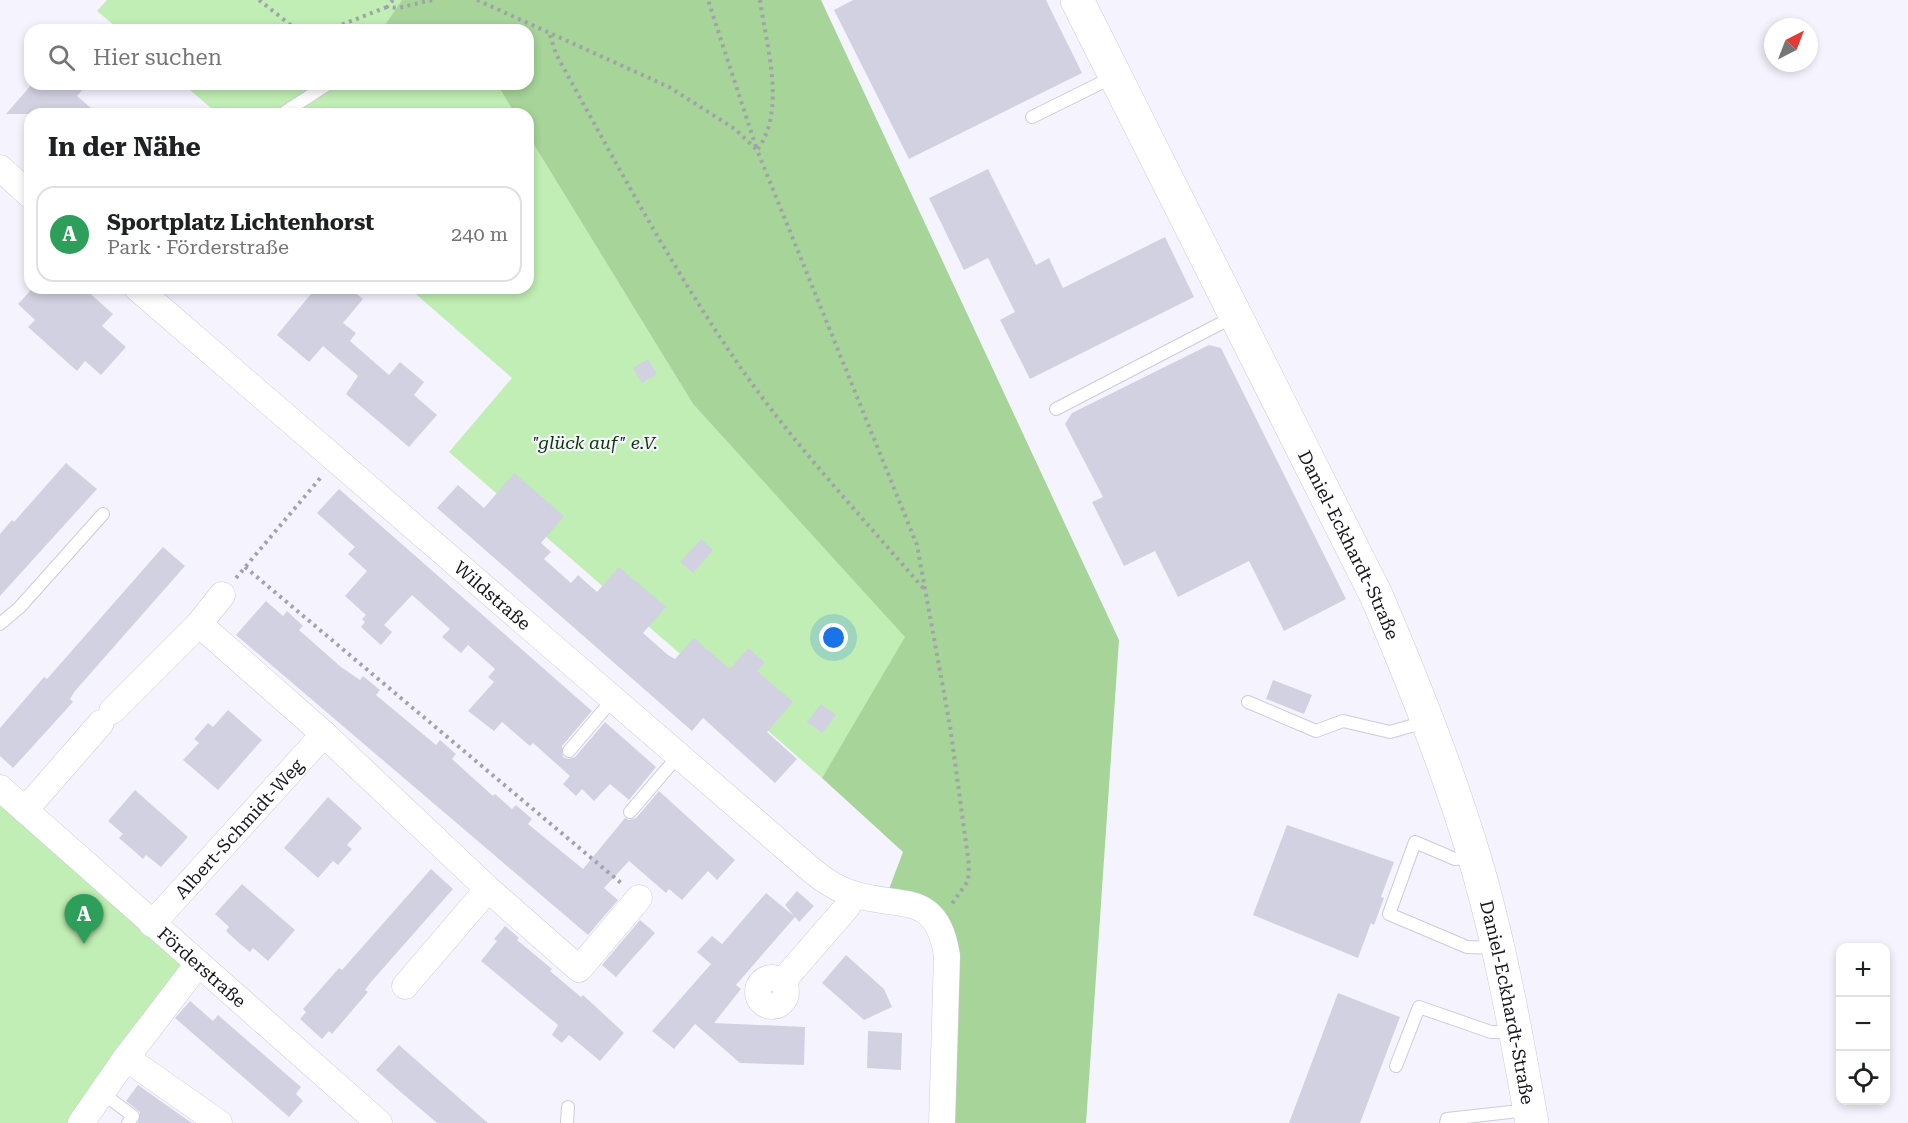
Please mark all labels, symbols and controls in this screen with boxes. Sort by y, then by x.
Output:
north arrow [1764,18,1818,72]
search box [24,24,534,90]
icon: search [45,41,78,74]
text: Hier suchen [93,45,222,70]
text: In der Nähe [48,132,201,162]
text: Sportplatz Lichtenhorst [107,210,374,235]
text: A [62,222,77,246]
text: 240 m [451,222,508,246]
text: Park · Förderstraße [107,235,289,259]
park label: "glück auf" e.V. [533,432,657,453]
street label: Daniel-Eckhardt-Straße [1294,447,1404,642]
street label: Wildstraße [450,556,536,634]
your location [819,623,848,652]
street label: Albert-Schmidt-Weg [170,754,308,902]
pin: A [64,894,104,944]
street label: Daniel-Eckhardt-Straße [1476,898,1539,1106]
street label: Förderstraße [154,922,251,1011]
map controls [1836,943,1890,1105]
button: + [1836,943,1890,997]
button: − [1836,997,1890,1051]
button: locate [1836,1051,1890,1105]

